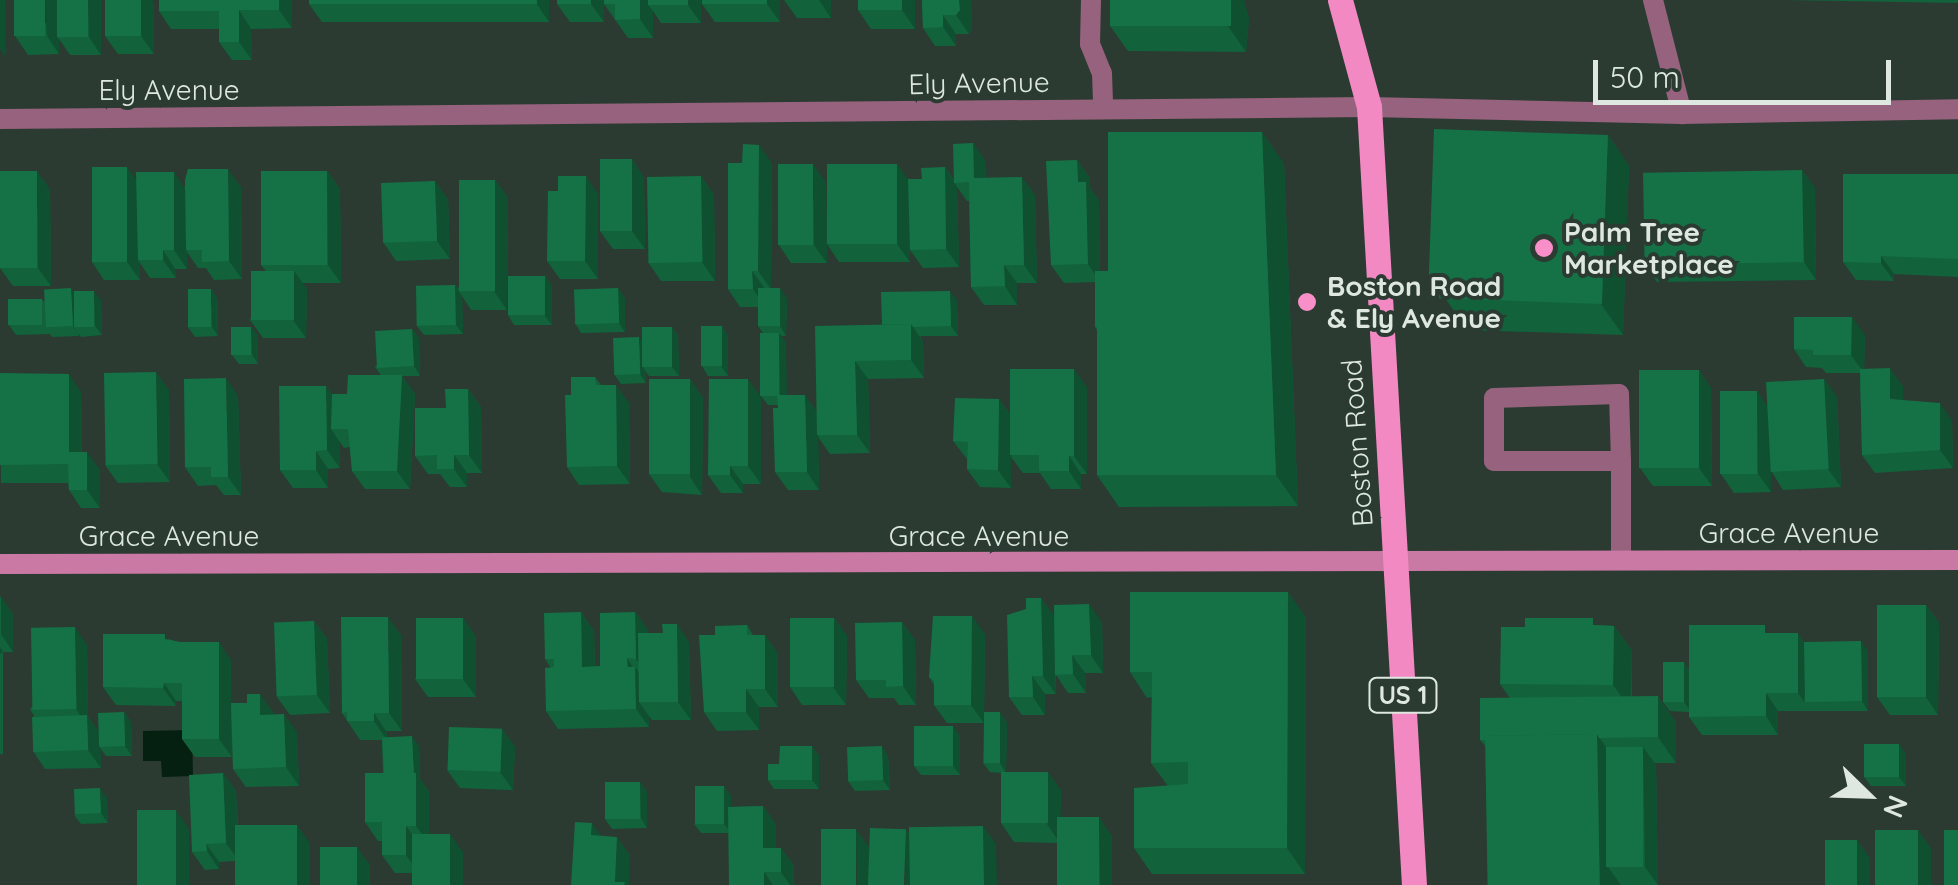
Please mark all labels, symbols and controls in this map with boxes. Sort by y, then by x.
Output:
scale bar [1598,40,1896,102]
text: 50 m [1610,58,1680,96]
street label: Ely Avenue [908,65,1050,101]
street label: Ely Avenue [98,73,240,107]
place label: Palm Tree Marketplace [1564,215,1734,281]
marker: Palm Tree Marketplace [1533,237,1555,259]
place label: Boston Road & Ely Avenue [1327,269,1501,335]
marker: Boston Road & Ely Avenue [1296,291,1318,313]
street label: Boston Road [1334,358,1380,528]
street label: Grace Avenue [1699,516,1879,550]
street label: Grace Avenue [79,519,259,553]
street label: Grace Avenue [889,519,1069,553]
road number: US 1 [1368,675,1438,715]
north arrow [1818,745,1918,845]
text: N [1876,791,1916,823]

